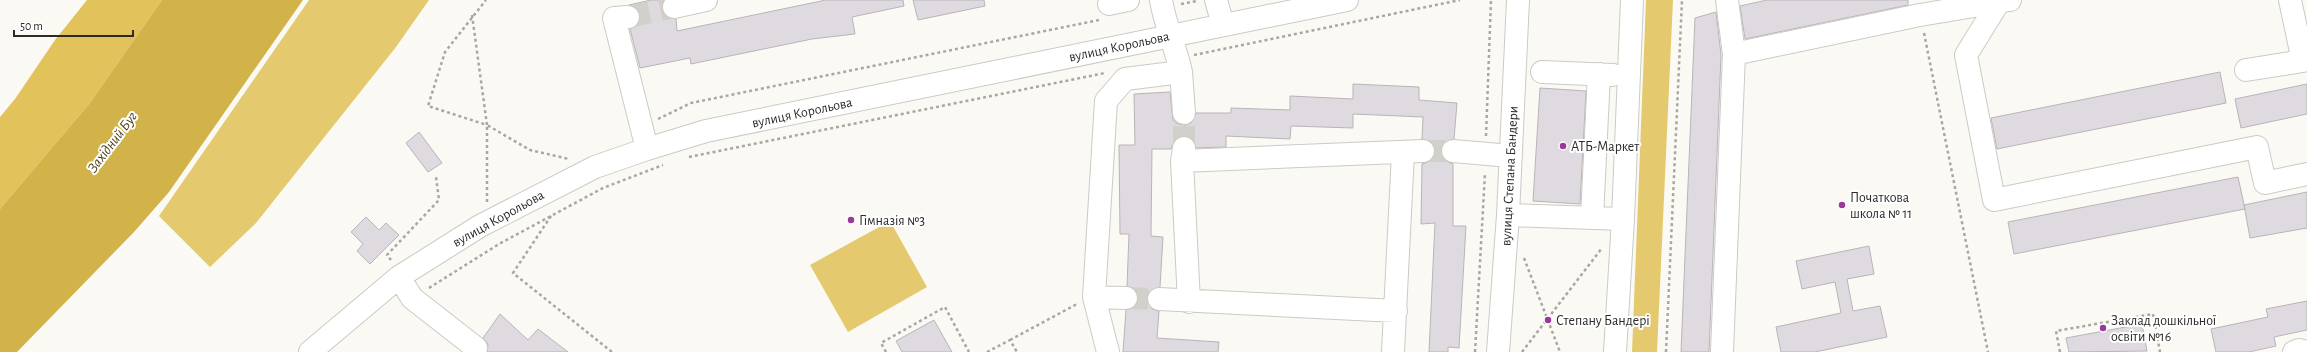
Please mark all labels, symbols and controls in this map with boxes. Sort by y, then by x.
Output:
scale bar [14,12,133,38]
text: 50 m [20,20,43,32]
street label: вулиця Корольова [1068,29,1171,64]
street label: вулиця Корольова [751,95,854,130]
street label: вулиця Степана Бандери [1499,106,1521,247]
water label: Західний Буг [85,109,140,175]
place label: АТБ-Маркет [1571,140,1640,154]
marker: АТБ-Маркет [1558,141,1568,151]
street label: вулиця Корольова [450,188,547,250]
place label: Початкова школа № 11 [1850,191,1912,221]
marker: Початкова школа № 11 [1837,200,1847,210]
place label: Гімназія №3 [859,214,925,228]
marker: Гімназія №3 [846,215,856,225]
place label: Степану Бандері [1556,314,1650,328]
place label: Заклад дошкільної освіти №16 [2111,314,2217,344]
marker: Степану Бандері [1543,315,1553,325]
marker: Заклад дошкільної освіти №16 [2098,323,2108,333]

